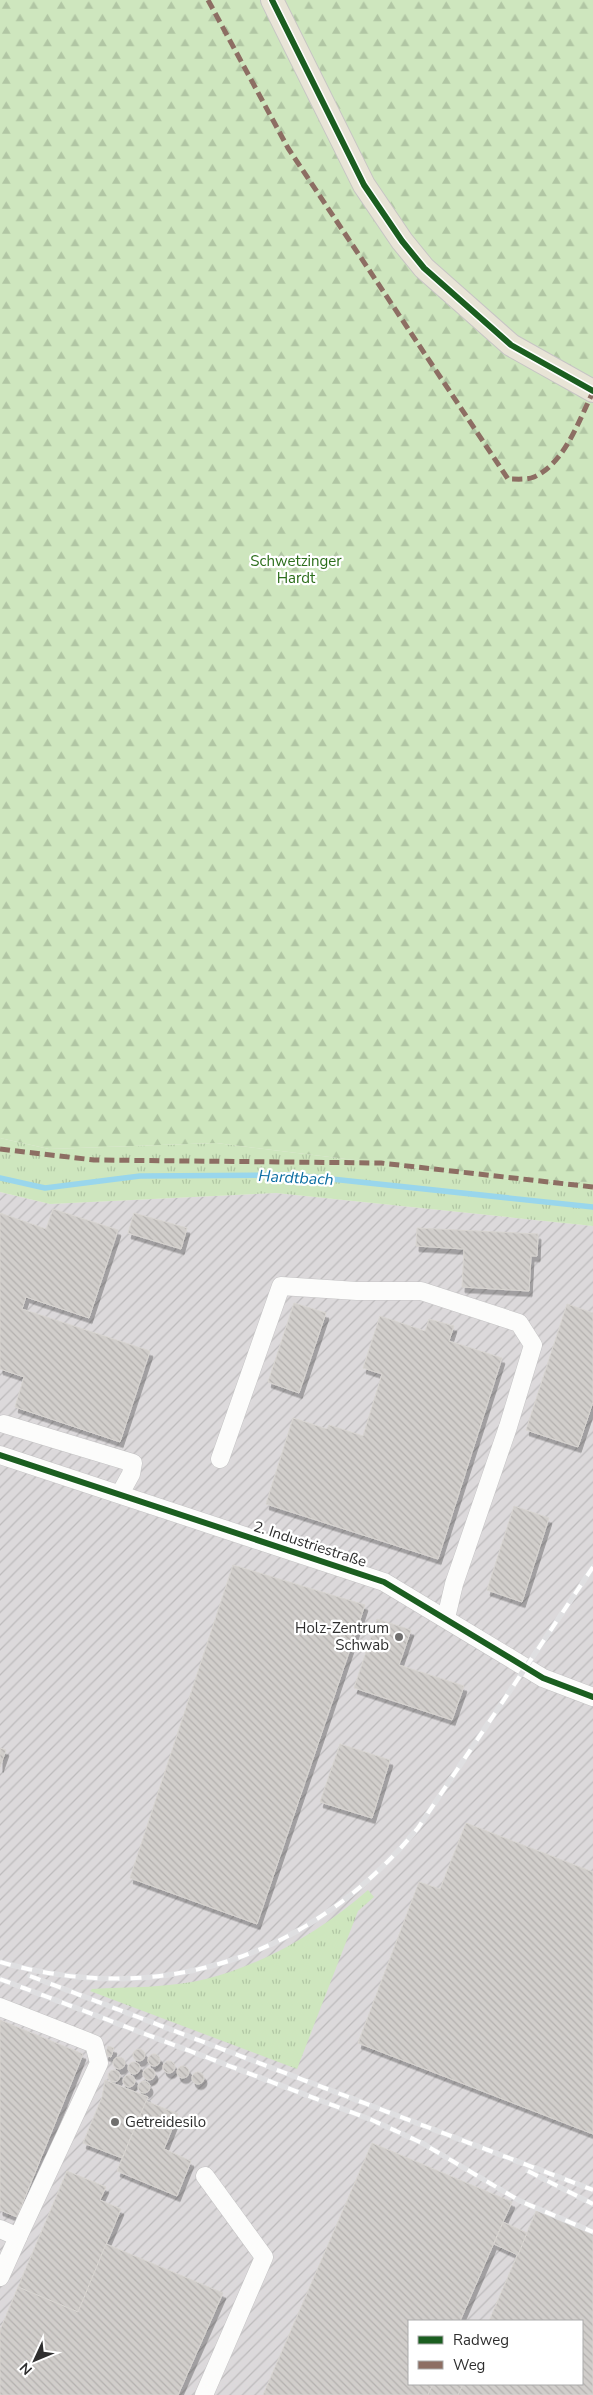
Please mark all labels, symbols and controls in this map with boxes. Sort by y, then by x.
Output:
park label: Schwetzinger Hardt [250,551,342,588]
water label: Hardtbach [258,1165,334,1191]
street label: 2. Industriestraße [251,1516,369,1572]
place label: Holz-Zentrum Schwab [295,1618,389,1655]
marker: Holz-Zentrum Schwab [393,1631,405,1643]
place label: Getreidesilo [125,2112,206,2132]
marker: Getreidesilo [109,2116,121,2128]
legend [408,2320,583,2385]
text: Radweg [453,2330,509,2350]
north arrow [10,2335,60,2385]
text: Weg [453,2355,485,2375]
text: N [16,2358,36,2379]

